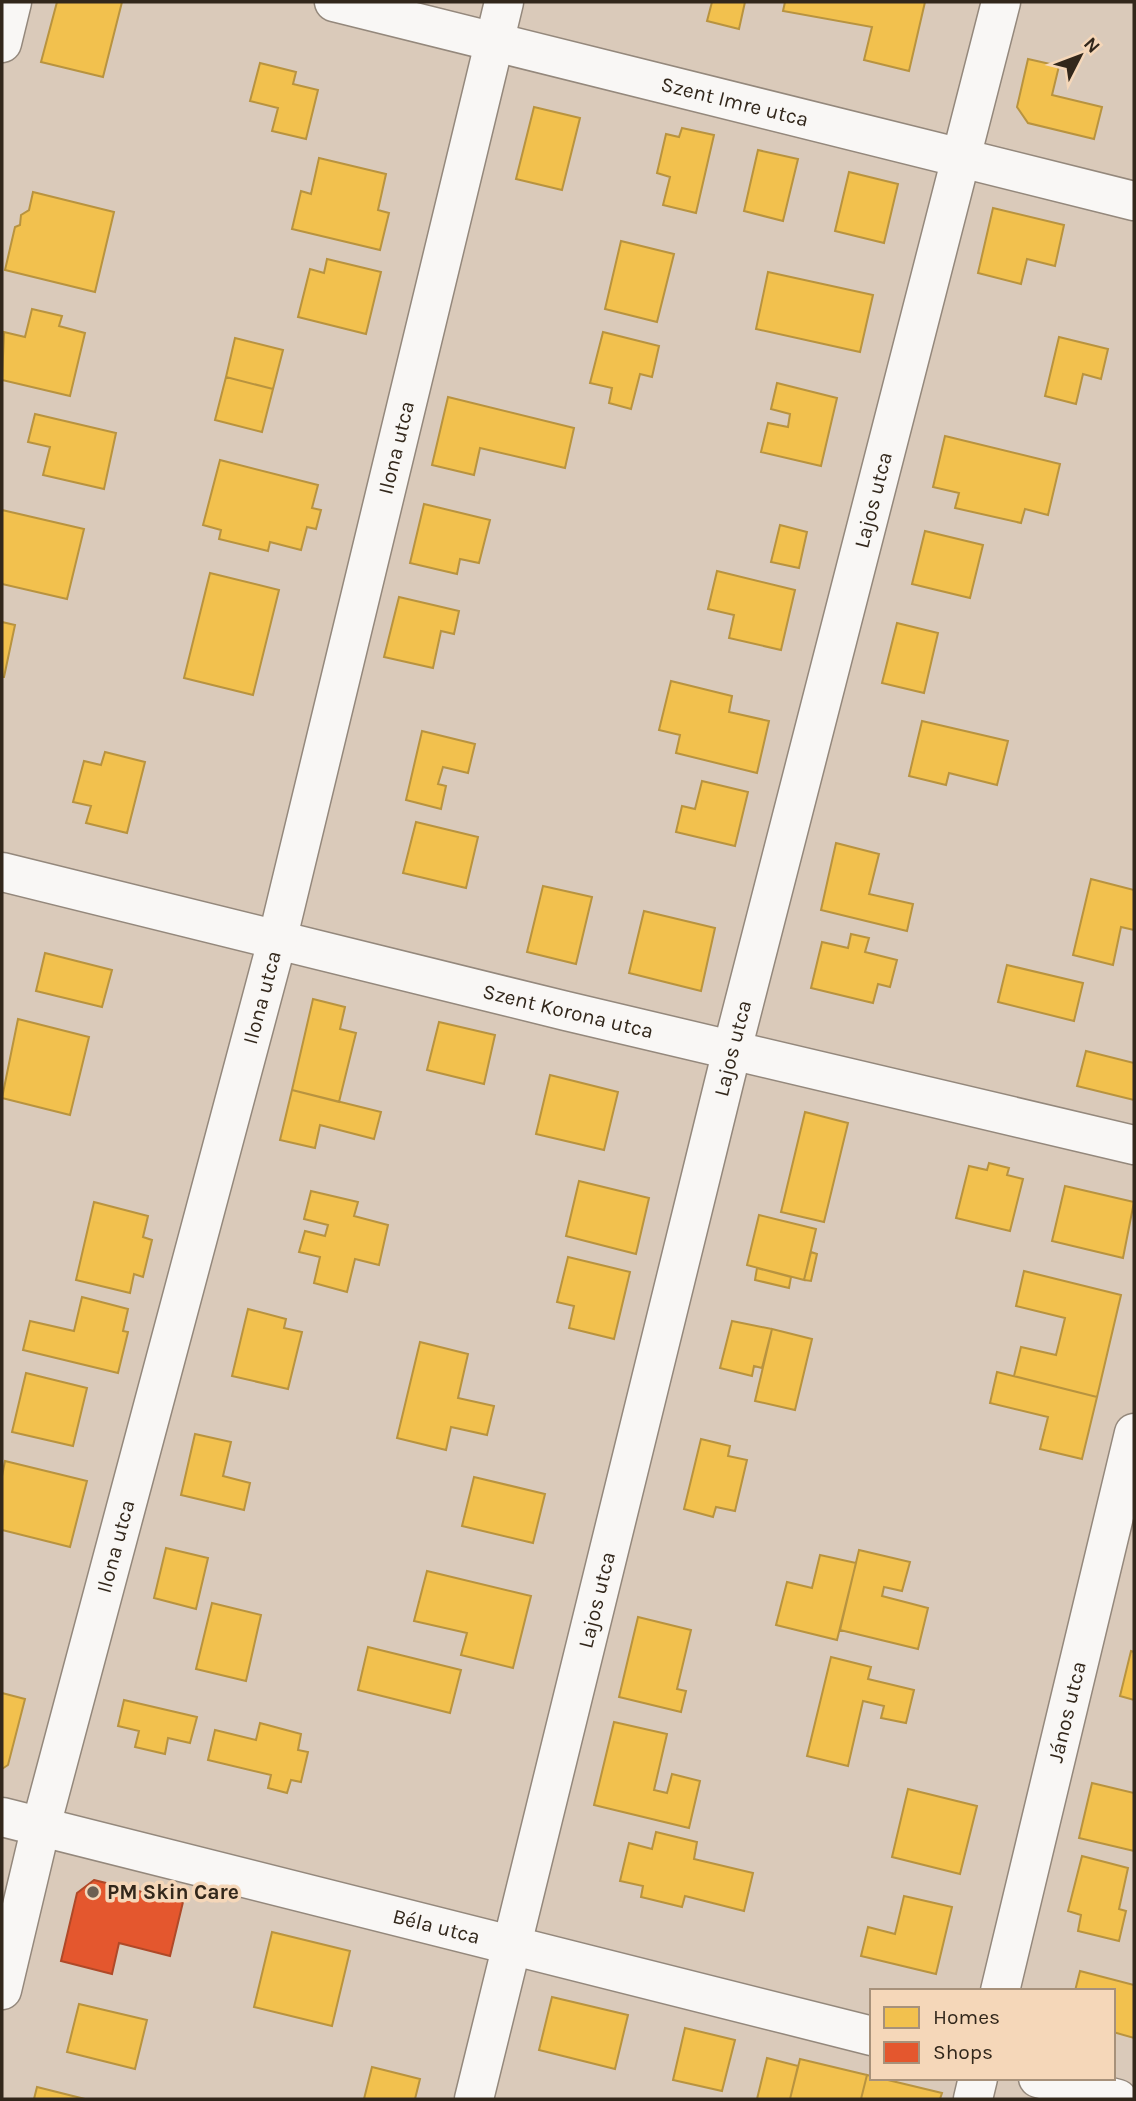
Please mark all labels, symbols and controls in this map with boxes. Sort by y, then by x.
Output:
north arrow [1045,21,1115,91]
text: N [1079,33,1105,58]
street label: Szent Imre utca [659,72,811,132]
street label: Ilona utca [373,398,419,497]
street label: Lajos utca [849,449,897,551]
street label: Ilona utca [238,948,286,1047]
street label: Szent Korona utca [480,979,656,1043]
street label: Lajos utca [709,998,756,1099]
street label: Ilona utca [92,1497,139,1596]
street label: Lajos utca [573,1549,620,1651]
street label: János utca [1043,1659,1091,1765]
place label: PM Skin Care [107,1880,239,1904]
marker: PM Skin Care [85,1884,101,1900]
street label: Béla utca [390,1904,483,1949]
legend [870,1989,1115,2080]
text: Homes [933,2005,1000,2029]
text: Shops [933,2040,993,2064]

